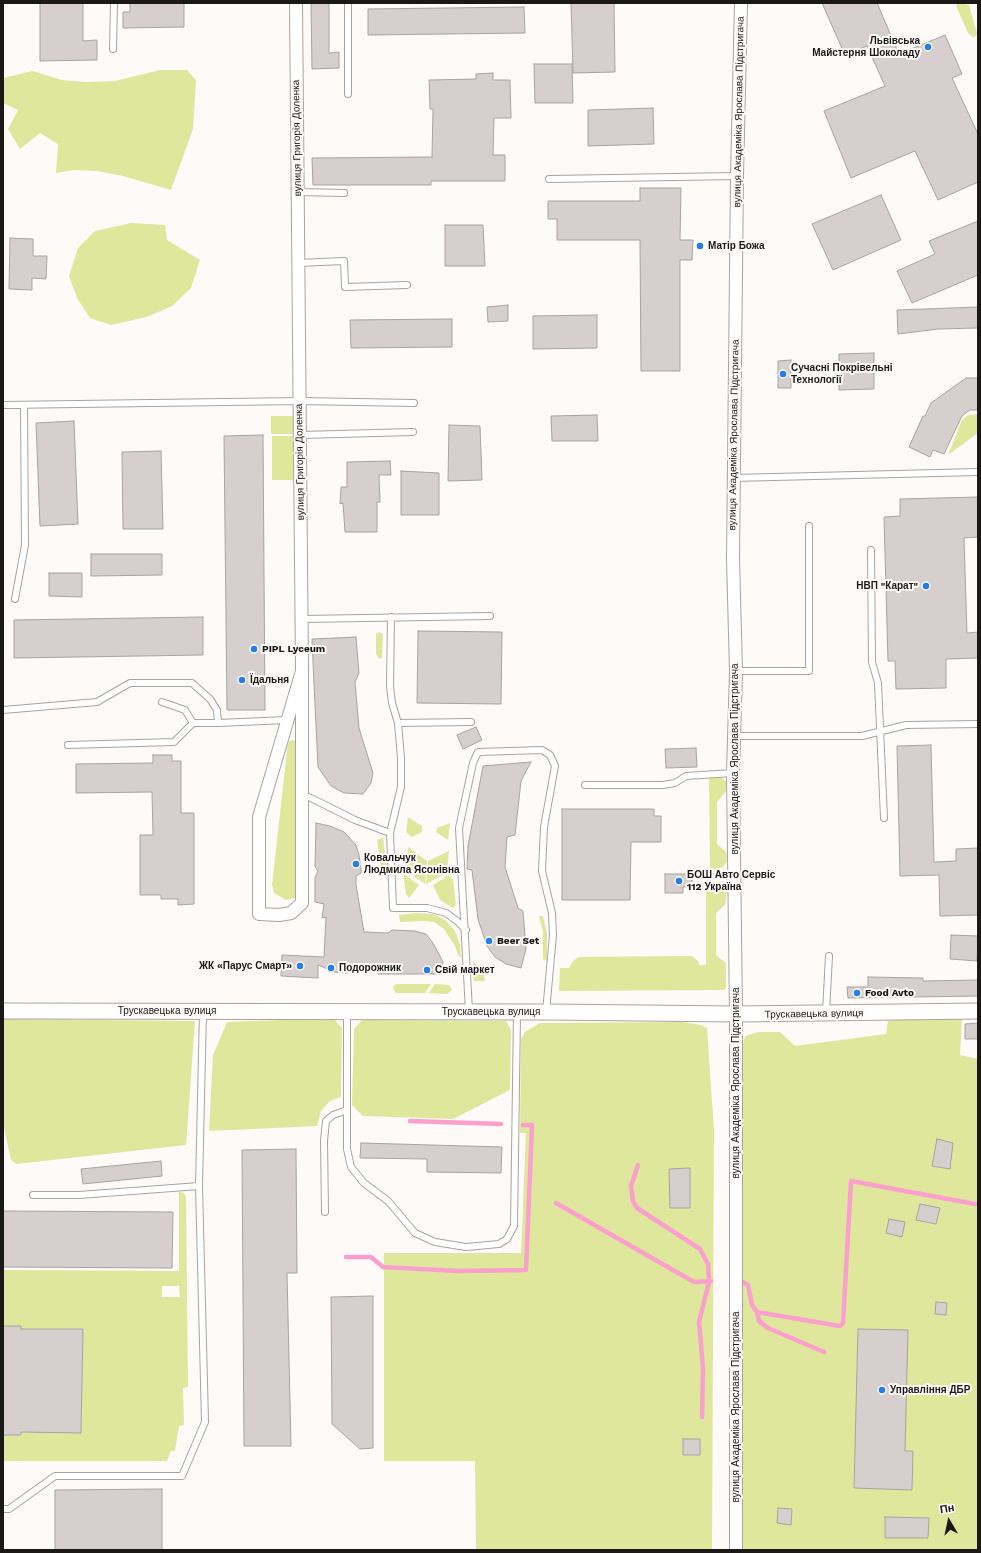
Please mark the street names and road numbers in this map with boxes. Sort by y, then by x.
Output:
street label: вулиця Академіка Ярослава Підстригача [731,16,747,208]
street label: вулиця Григорія Доленка [290,80,304,196]
street label: вулиця Академіка Ярослава Підстригача [726,339,742,531]
street label: вулиця Григорія Доленка [293,404,307,520]
street label: вулиця Академіка Ярослава Підстригача [729,663,741,855]
street label: вулиця Академіка Ярослава Підстригача [730,987,742,1179]
street label: Трускавецька вулиця [118,1005,216,1017]
street label: Трускавецька вулиця [442,1006,540,1018]
street label: Трускавецька вулиця [765,1007,863,1021]
street label: вулиця Академіка Ярослава Підстригача [730,1311,742,1503]

